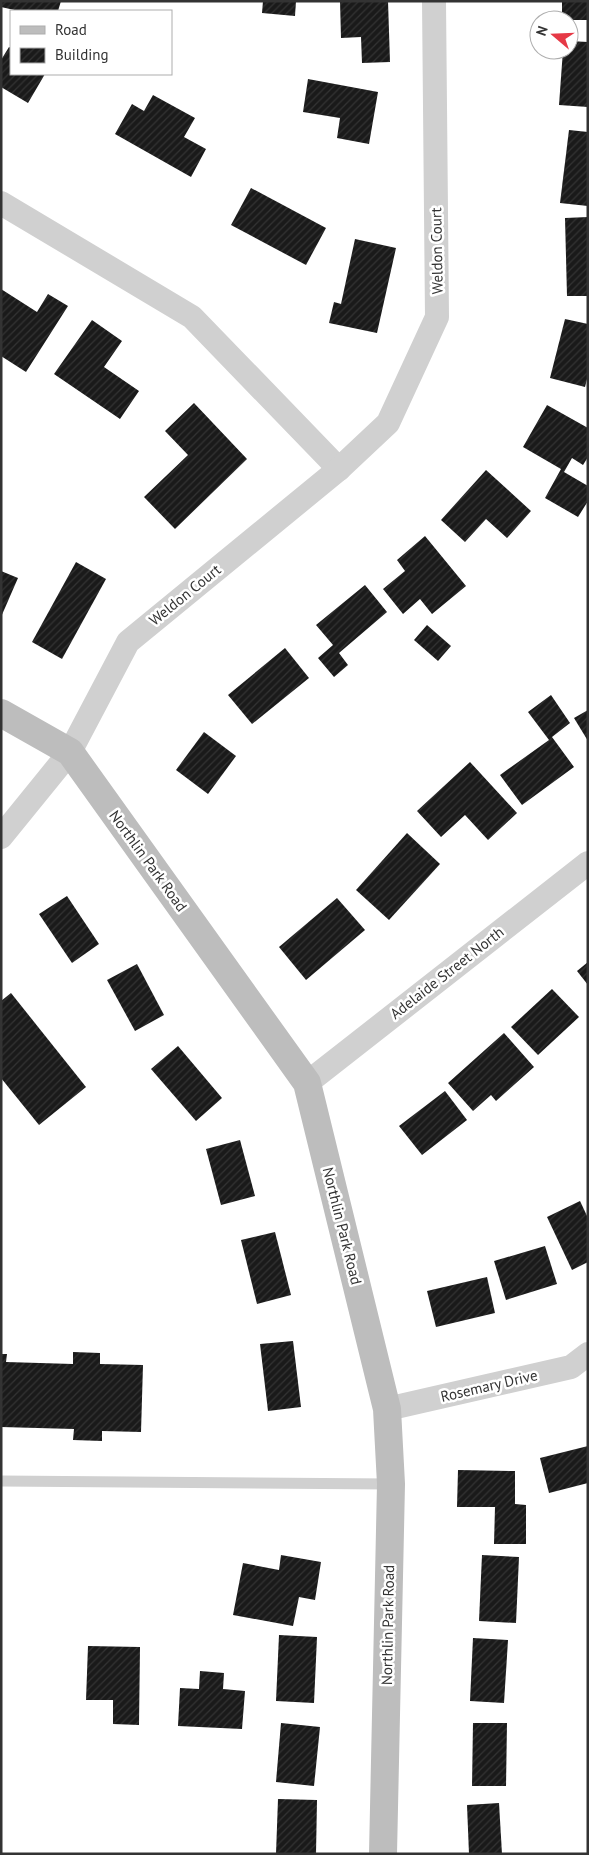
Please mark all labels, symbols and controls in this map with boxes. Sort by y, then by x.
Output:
legend [10,10,172,75]
north arrow [529,10,579,60]
text: Road [55,20,87,39]
text: N [532,23,552,38]
text: Building [55,45,109,64]
street label: Weldon Court [426,207,447,295]
street label: Weldon Court [145,560,224,629]
street label: Northlin Park Road [105,806,191,915]
street label: Adelaide Street North [386,922,507,1023]
street label: Northlin Park Road [319,1165,366,1287]
street label: Rosemary Drive [439,1365,539,1406]
street label: Northlin Park Road [377,1565,398,1685]

